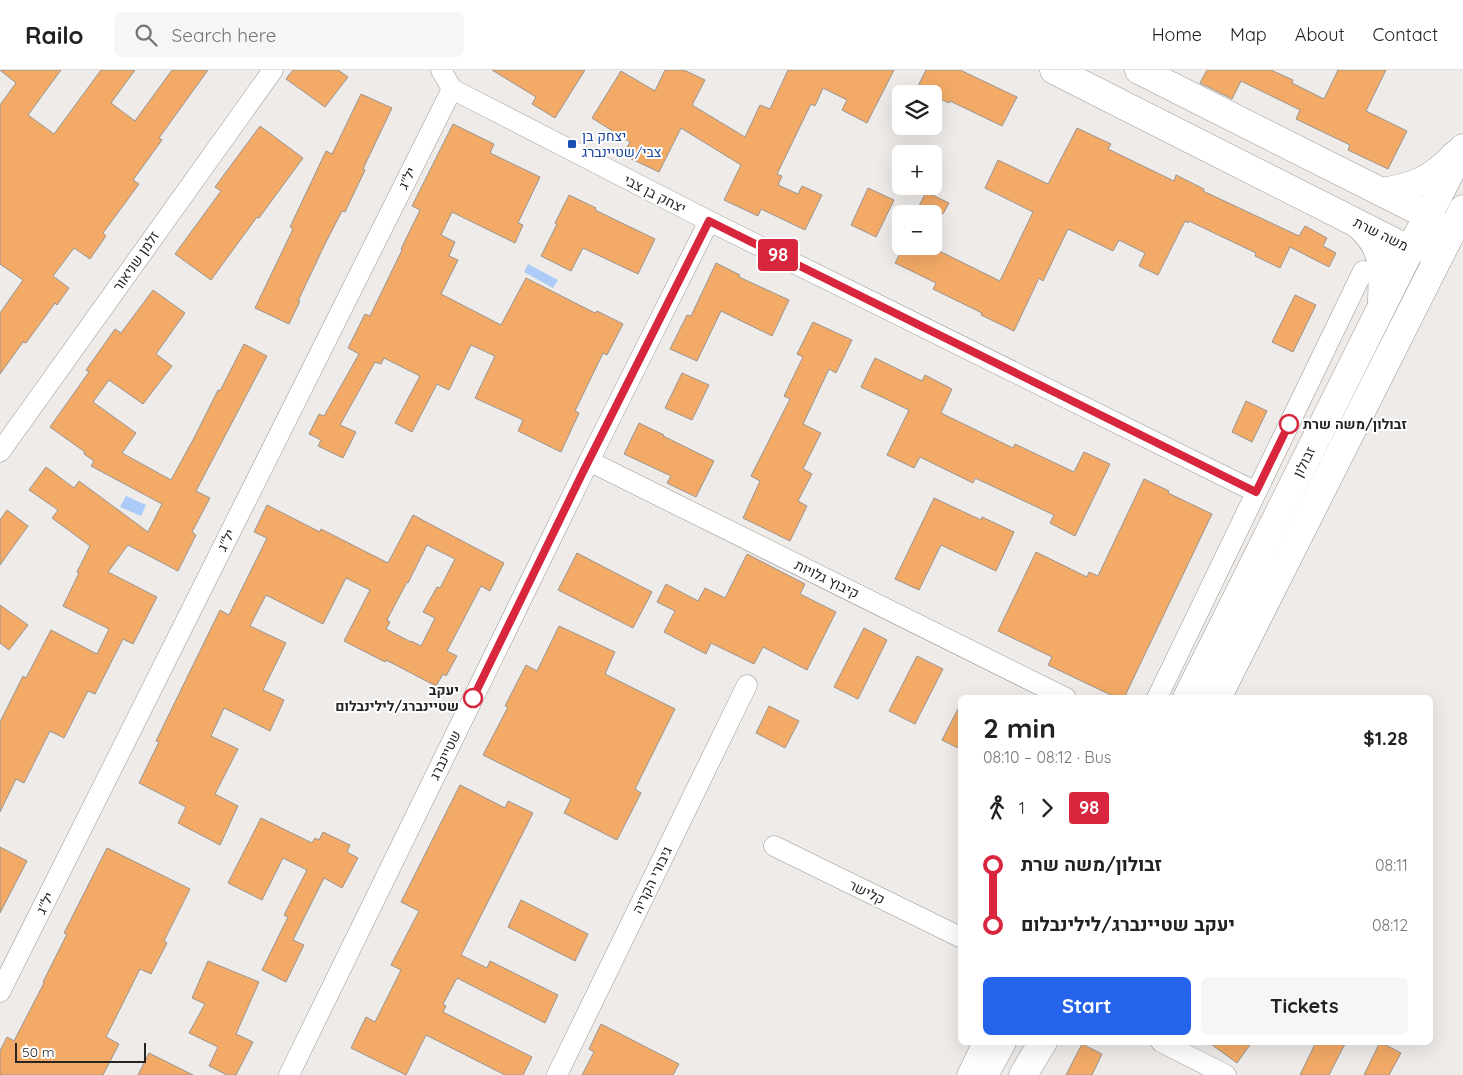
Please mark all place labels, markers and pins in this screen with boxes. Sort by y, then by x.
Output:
place label: יצחק בן צבי/שטיינברג [582,127,662,161]
marker: יצחק בן צבי/שטיינברג [566,138,578,150]
marker: זבולון/משה שרת [1279,414,1299,434]
place label: זבולון/משה שרת [1303,415,1407,433]
place label: יעקב שטיינברג/לילינבלום [335,681,459,715]
marker: יעקב שטיינברג/לילינבלום [463,688,483,708]

